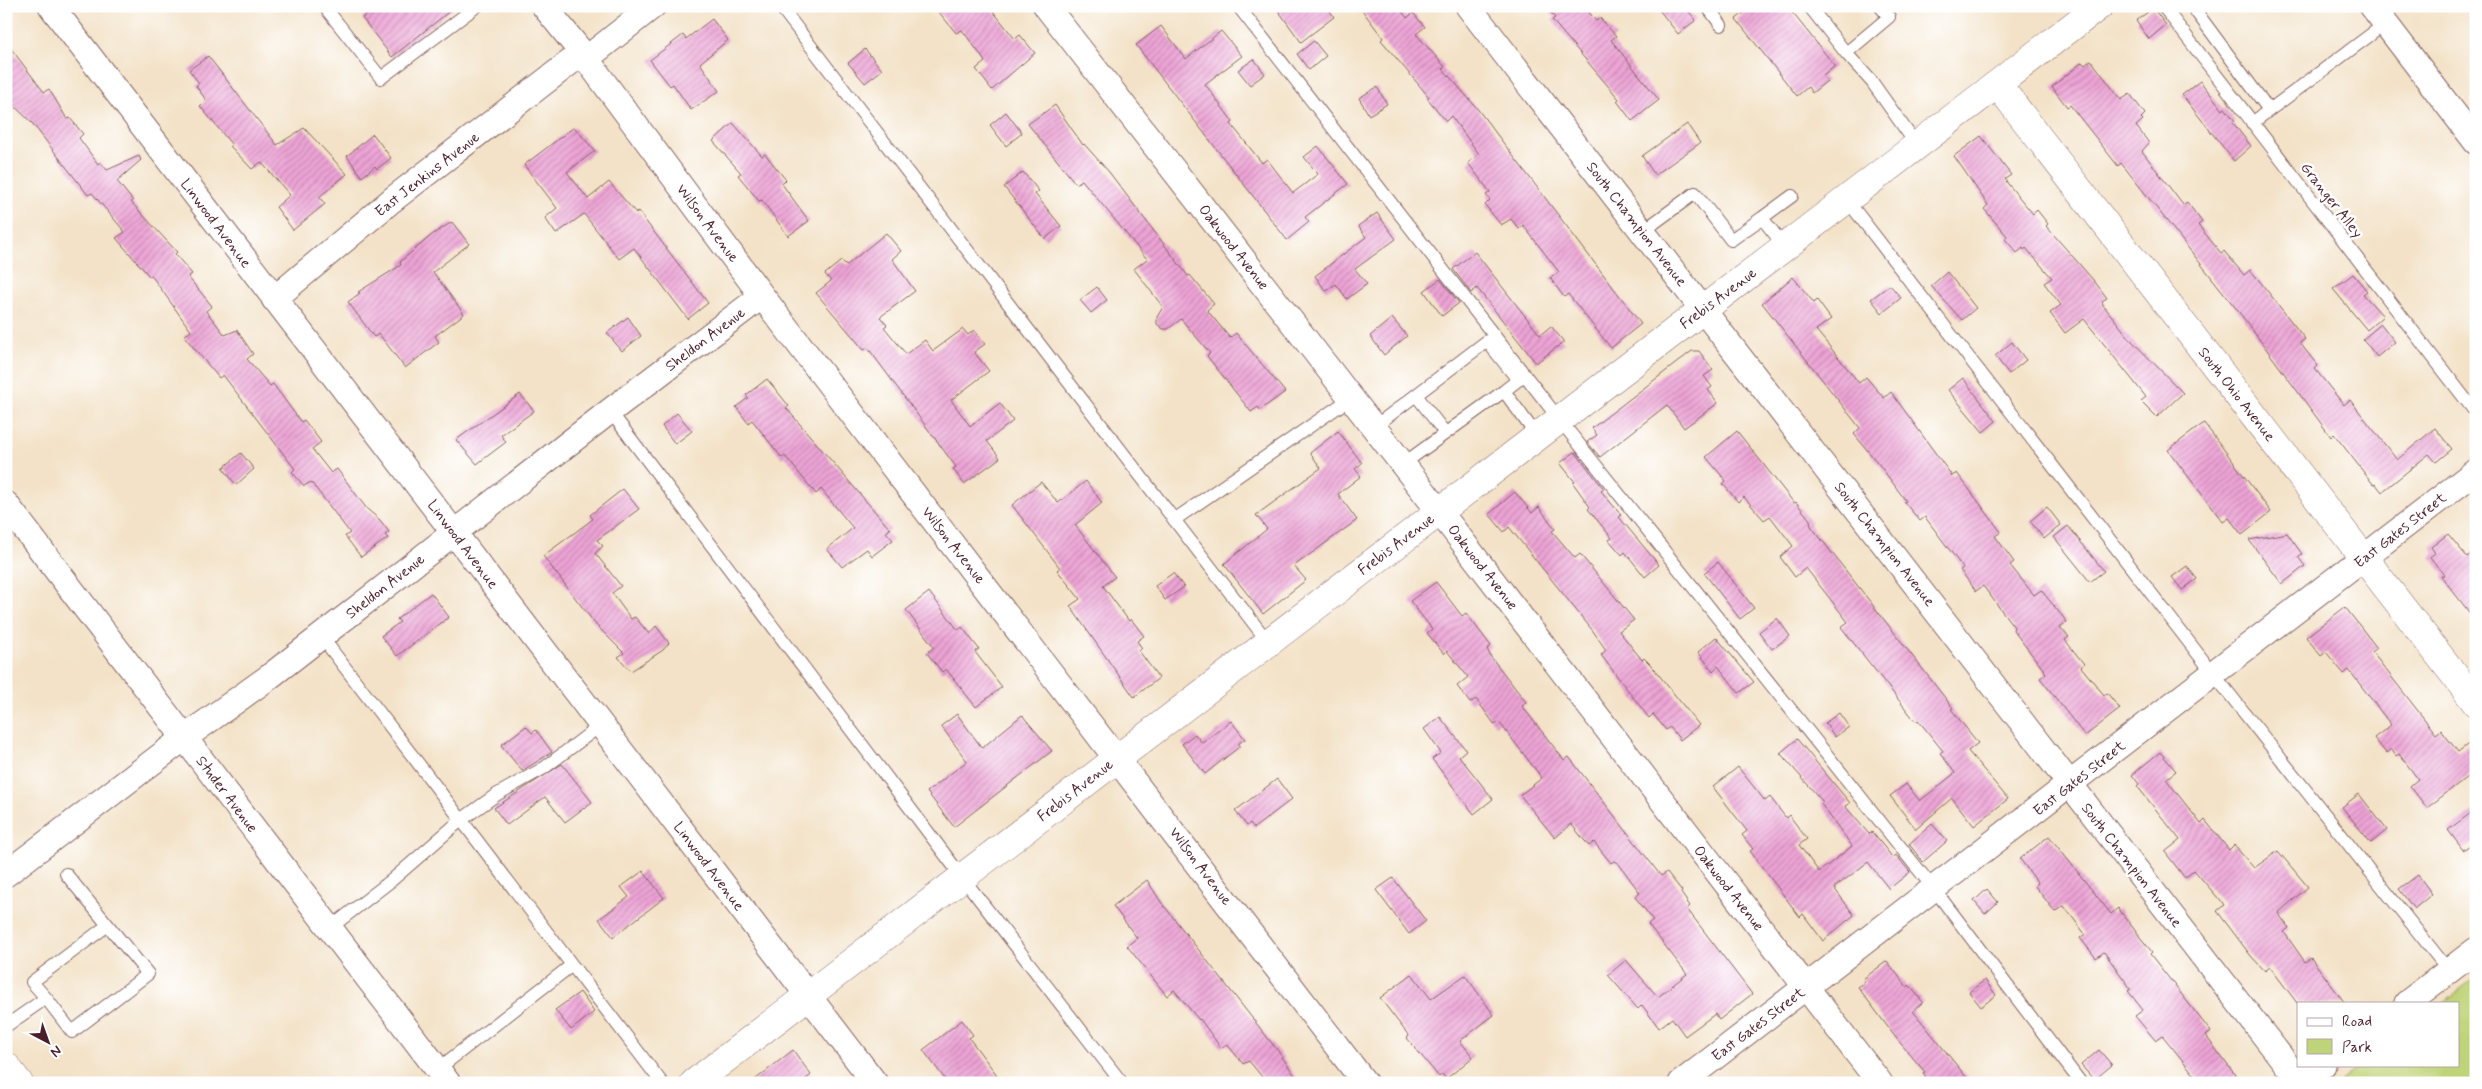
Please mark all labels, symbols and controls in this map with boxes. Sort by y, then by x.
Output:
street label: East Jenkins Avenue [371,128,484,222]
street label: South Champion Avenue [1581,158,1691,291]
street label: Granger Alley [2295,159,2367,243]
street label: Linwood Avenue [175,175,255,272]
street label: Wilson Avenue [671,180,743,267]
street label: Oakwood Avenue [1193,201,1273,295]
street label: Frebis Avenue [1676,263,1761,334]
street label: Sheldon Avenue [662,303,750,376]
street label: South Ohio Avenue [2193,343,2279,446]
street label: South Champion Avenue [1829,478,1939,611]
street label: East Gates Street [2350,488,2451,573]
street label: Linwood Avenue [422,496,502,593]
street label: Wilson Avenue [917,503,990,588]
street label: Frebis Avenue [1354,509,1439,580]
street label: Oakwood Avenue [1442,521,1522,615]
street label: Sheldon Avenue [342,550,429,624]
street label: East Gates Street [2029,736,2130,821]
street label: Studer Avenue [191,752,262,837]
street label: Frebis Avenue [1033,755,1118,827]
street label: South Champion Avenue [2076,799,2186,932]
street label: Linwood Avenue [668,818,748,915]
street label: Wilson Avenue [1164,823,1236,910]
street label: Oakwood Avenue [1688,842,1768,936]
street label: East Gates Street [1708,983,1810,1067]
legend [2297,1002,2460,1066]
text: Road [2342,1012,2372,1032]
north arrow [22,1016,72,1066]
text: Park [2342,1038,2372,1058]
text: N [46,1041,65,1061]

